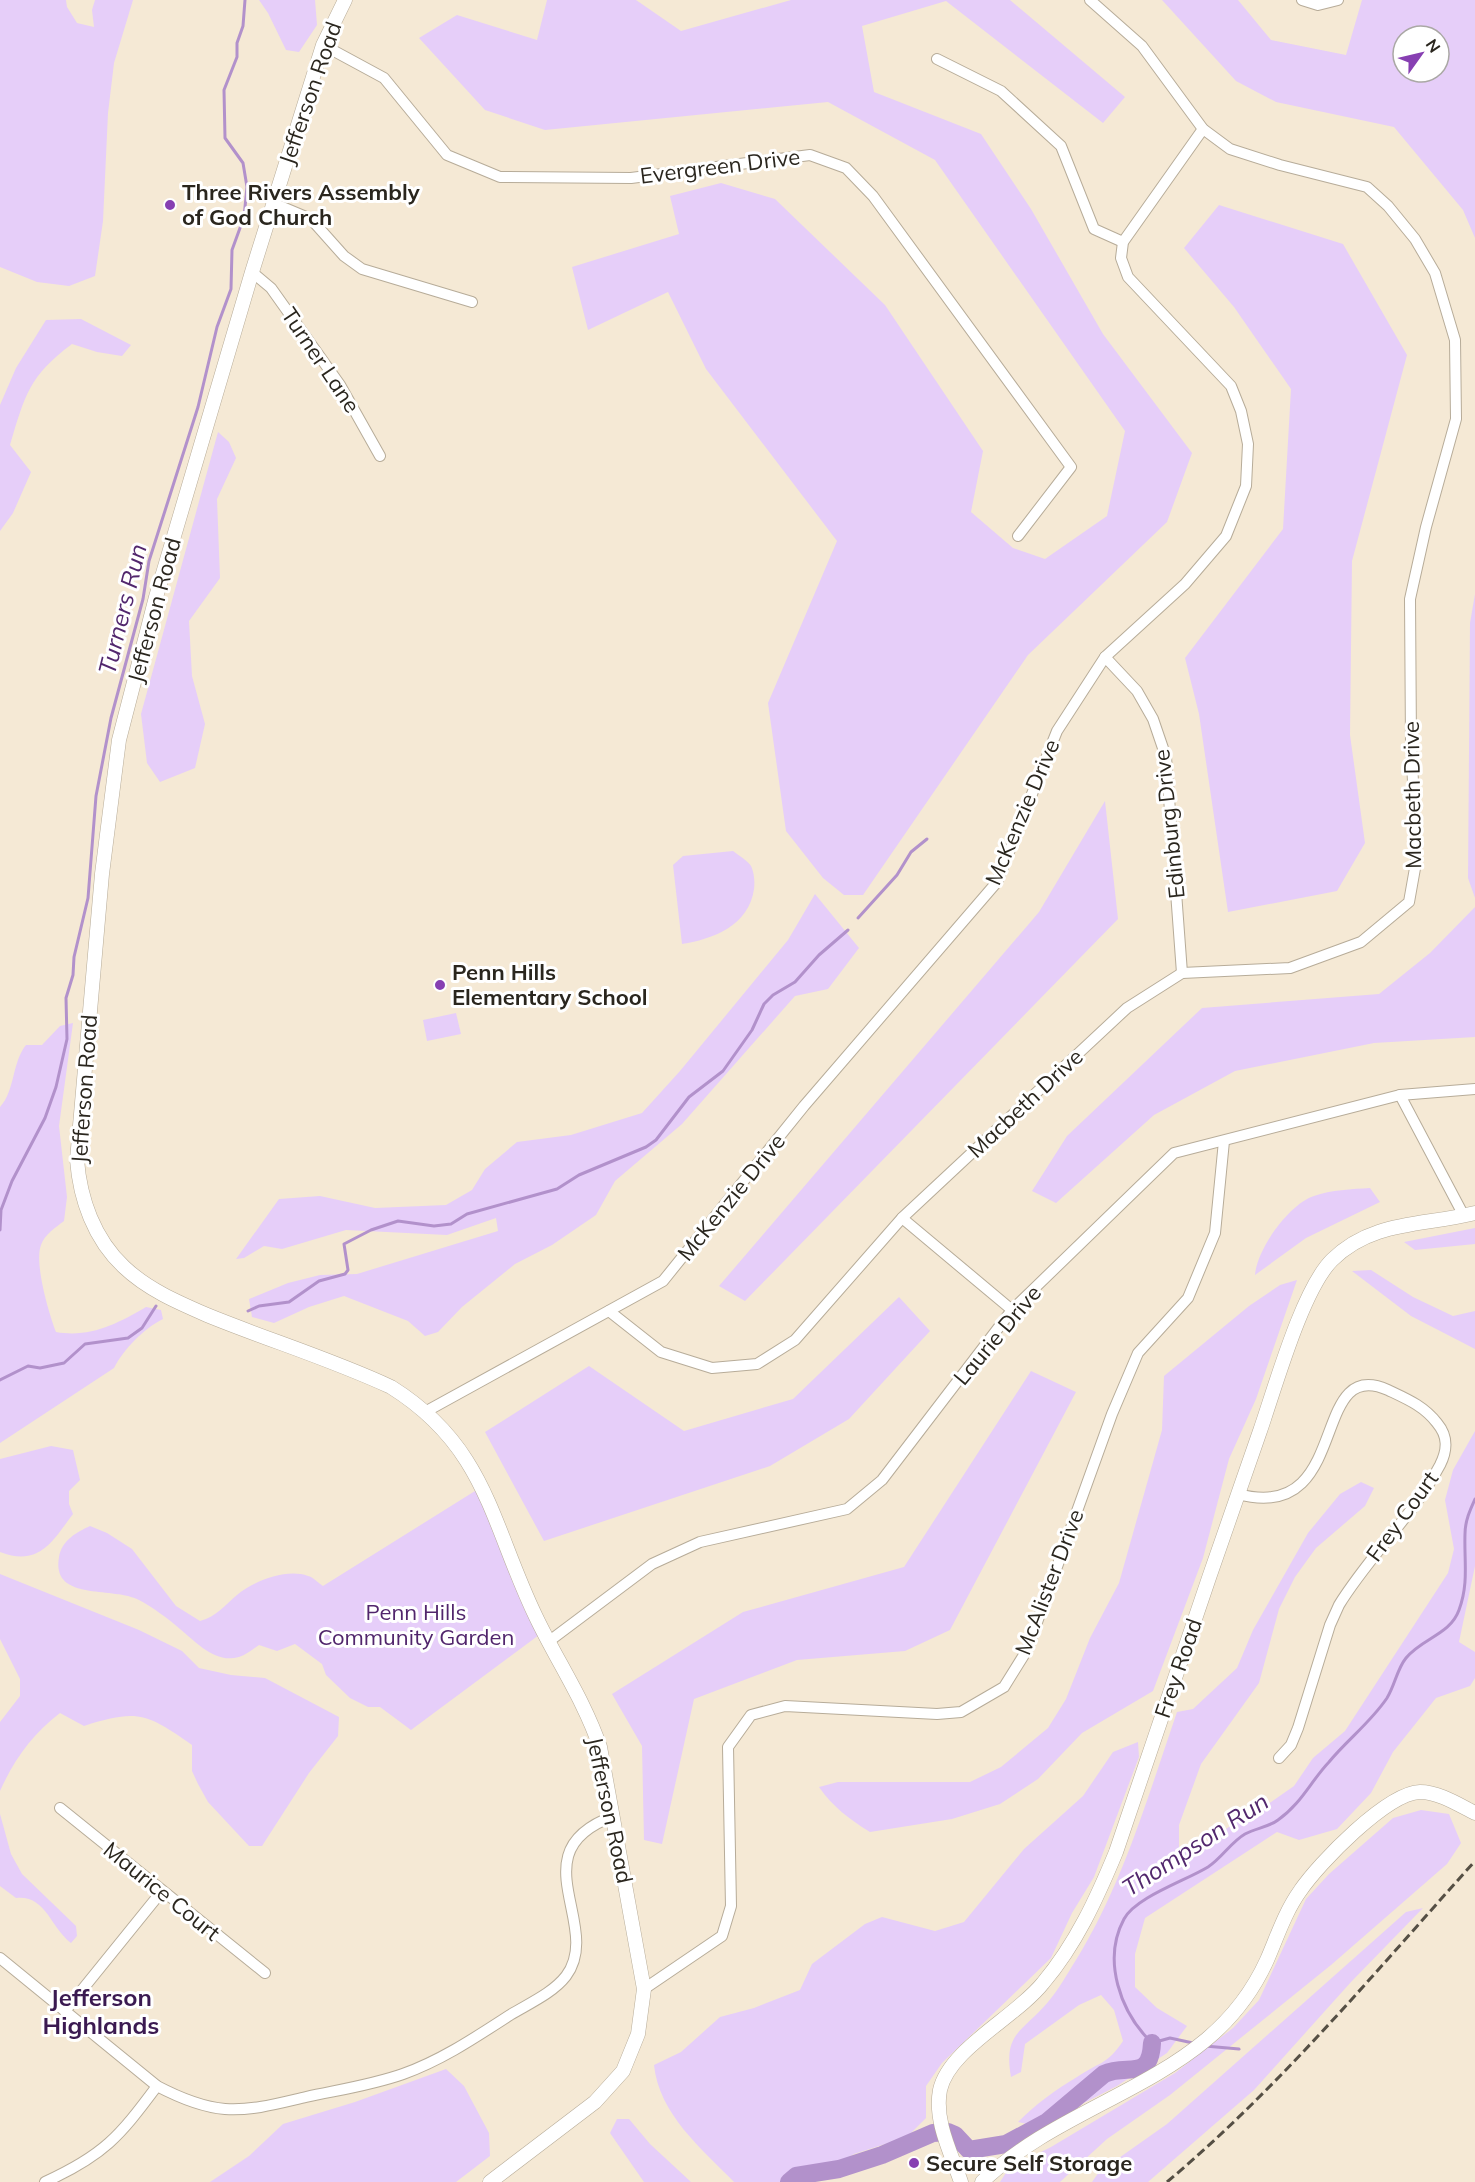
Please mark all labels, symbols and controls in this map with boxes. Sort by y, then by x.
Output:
street label: Jefferson Road [272,18,348,168]
north arrow [1391,24,1451,84]
text: N [1422,35,1445,56]
street label: Evergreen Drive [638,142,802,190]
place label: Three Rivers Assembly of God Church [182,178,420,231]
marker: Three Rivers Assembly of God Church [163,198,177,212]
street label: Turner Lane [276,302,366,418]
street label: Jefferson Road [121,534,187,686]
water label: Turners Run [91,540,153,678]
street label: Macbeth Drive [1397,721,1427,869]
street label: McKenzie Drive [979,735,1065,889]
street label: Edinburg Drive [1147,748,1191,900]
place label: Penn Hills Elementary School [452,958,648,1011]
marker: Penn Hills Elementary School [433,978,447,992]
street label: Jefferson Road [65,1014,103,1164]
street label: Macbeth Drive [961,1042,1089,1164]
street label: McKenzie Drive [671,1128,791,1266]
street label: Laurie Drive [947,1279,1047,1391]
street label: Frey Court [1360,1465,1444,1567]
street label: McAlister Drive [1008,1505,1090,1659]
park label: Penn Hills Community Garden [318,1598,514,1651]
street label: Frey Road [1148,1615,1208,1721]
street label: Jefferson Road [581,1734,639,1886]
water label: Thompson Run [1116,1786,1274,1902]
street label: Maurice Court [98,1835,226,1947]
district label: Jefferson Highlands [43,1982,159,2040]
place label: Secure Self Storage [926,2149,1132,2177]
marker: Secure Self Storage [907,2156,921,2170]

